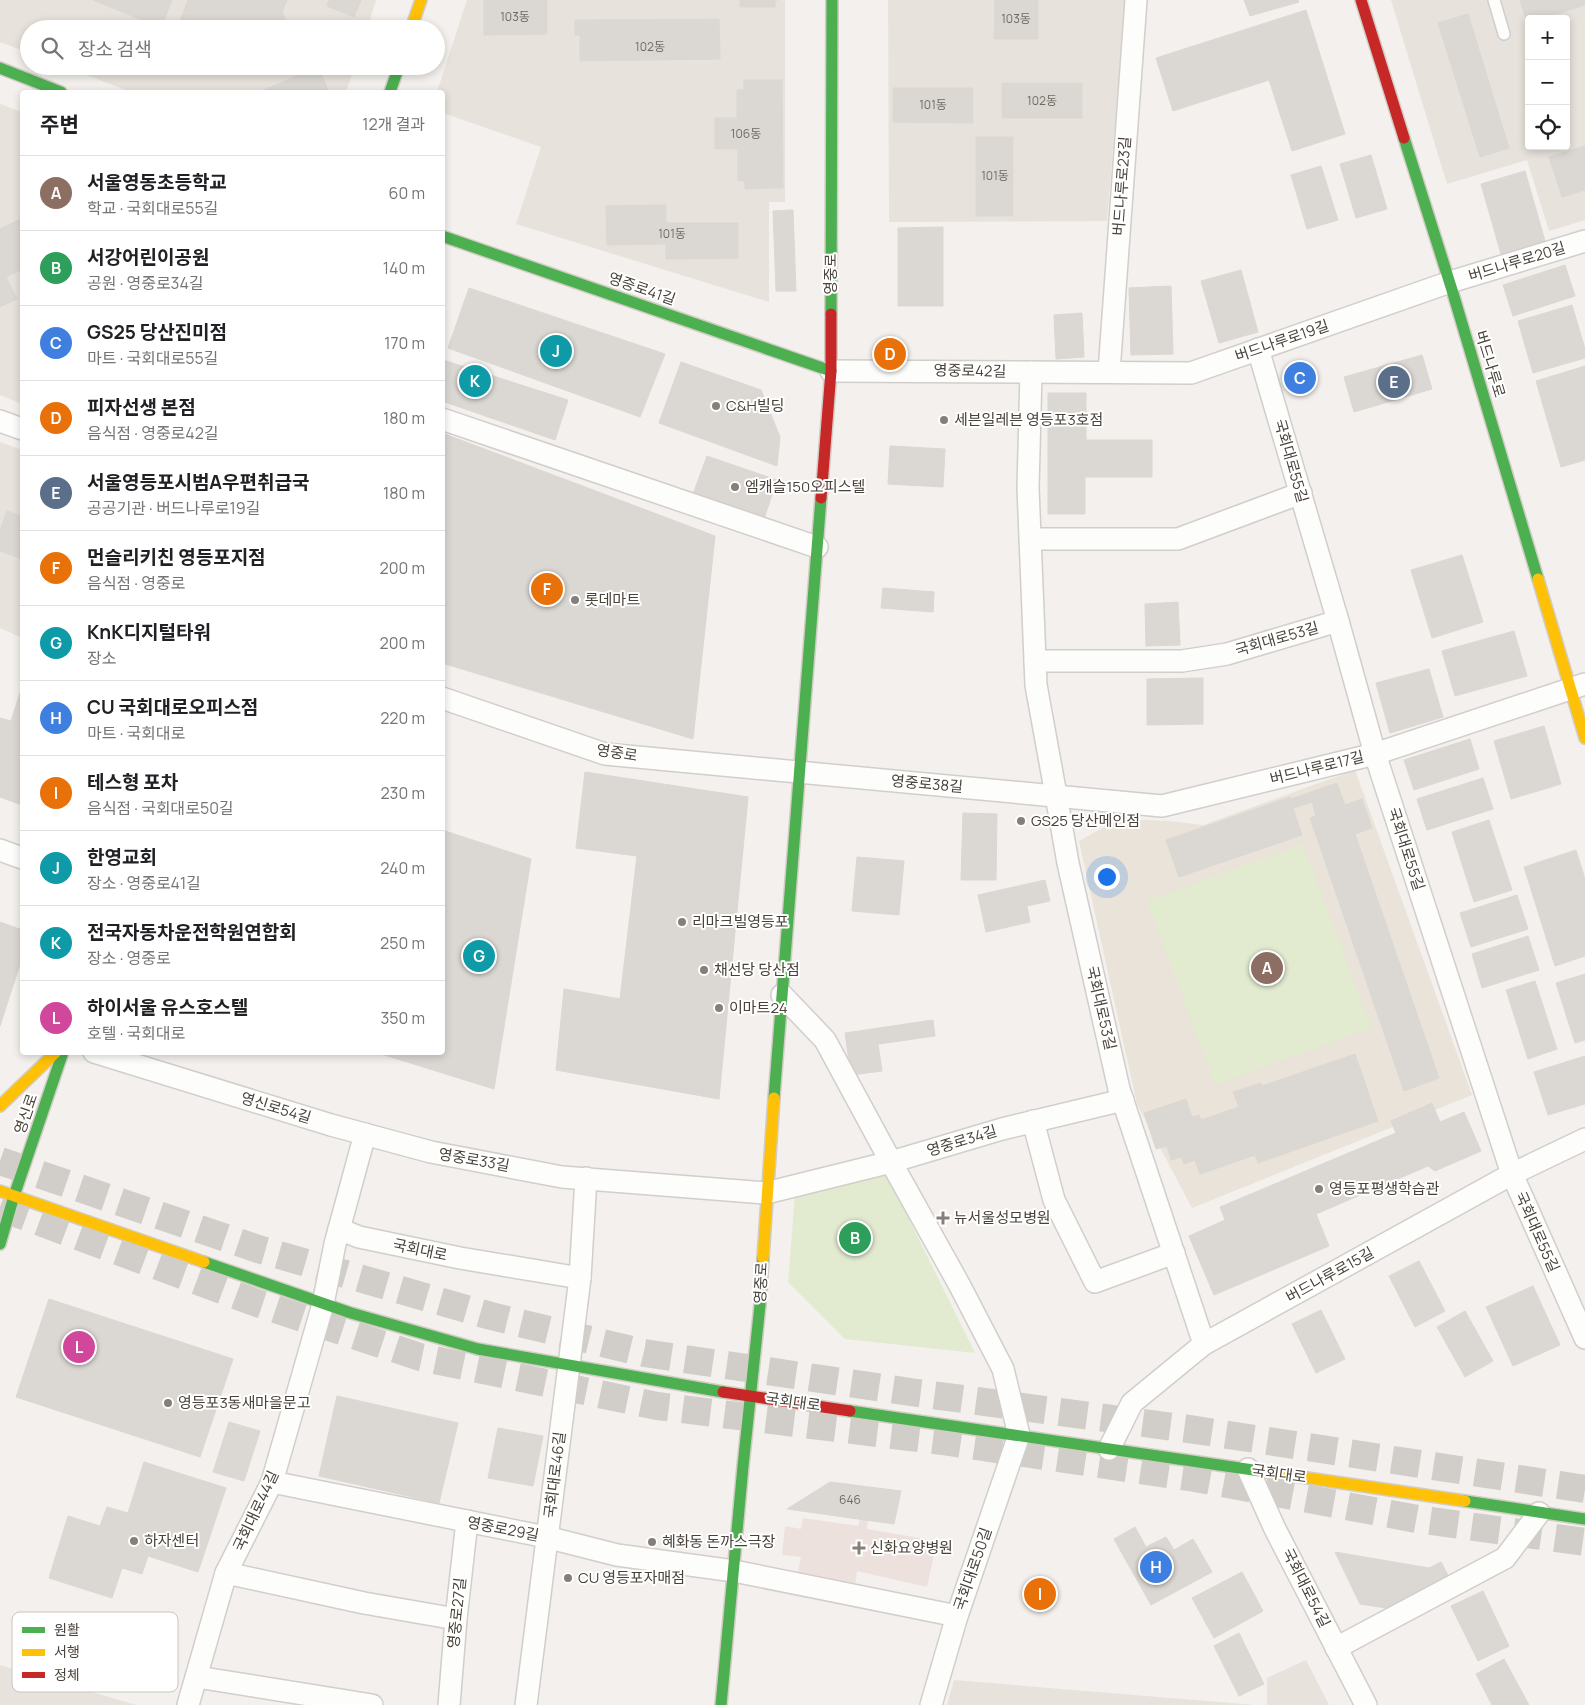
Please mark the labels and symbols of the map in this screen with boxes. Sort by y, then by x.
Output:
house number: 103동 [500,8,530,25]
house number: 103동 [1001,10,1031,27]
house number: 102동 [635,38,665,55]
house number: 102동 [1027,92,1057,109]
house number: 101동 [919,96,947,113]
house number: 106동 [731,125,761,142]
street label: 버드나루로23길 [1108,136,1135,236]
house number: 101동 [981,167,1009,184]
house number: 101동 [658,225,686,242]
street label: 버드나루로20길 [1466,237,1568,286]
street label: 영중로 [820,253,841,295]
street label: 영중로41길 [606,267,679,310]
street label: 버드나루로19길 [1232,315,1332,366]
street label: 버드나루로 [1470,328,1511,400]
pin: J [540,332,572,370]
pin: D [874,335,906,373]
street label: 영중로42길 [934,359,1006,382]
pin: C [1284,359,1316,397]
pin: K [459,362,491,400]
pin: E [1378,363,1410,401]
place label: C&H빌딩 [726,395,784,416]
marker: C&H빌딩 [710,400,722,412]
place label: 세븐일레븐 영등포3호점 [954,409,1103,430]
marker: 세븐일레븐 영등포3호점 [938,414,950,426]
street label: 국회대로55길 [1269,416,1313,505]
place label: 엠캐슬150오피스텔 [745,476,865,497]
marker: 엠캐슬150오피스텔 [729,481,741,493]
pin: F [531,570,563,608]
place label: 롯데마트 [585,589,640,610]
marker: 롯데마트 [569,594,581,606]
street label: 국회대로53길 [1233,617,1321,660]
street label: 영중로 [595,739,639,766]
street label: 버드나루로17길 [1268,746,1366,789]
street label: 영중로38길 [890,770,964,797]
street label: 국회대로55길 [1383,805,1430,893]
place label: GS25 당산메인점 [1031,810,1140,831]
marker: GS25 당산메인점 [1015,815,1027,827]
your location [1094,864,1120,890]
place label: 리마크빌영등포 [692,911,789,932]
marker: 리마크빌영등포 [676,916,688,928]
pin: G [463,937,495,975]
pin: A [1251,949,1283,987]
place label: 채선당 당산점 [714,959,800,980]
marker: 채선당 당산점 [698,964,710,976]
street label: 국회대로53길 [1082,964,1121,1052]
place label: 이마트24 [729,997,788,1018]
marker: 이마트24 [713,1002,725,1014]
street label: 영신로54길 [238,1087,314,1128]
street label: 영신로 [9,1091,42,1137]
street label: 영중로34길 [924,1120,1000,1161]
street label: 영중로33길 [437,1143,511,1176]
place label: 영등포평생학습관 [1329,1178,1440,1199]
marker: 영등포평생학습관 [1313,1183,1325,1195]
street label: 국회대로55길 [1510,1188,1565,1275]
place label: 뉴서울성모병원 [954,1207,1051,1228]
marker: 뉴서울성모병원 [936,1211,950,1225]
pin: B [839,1219,871,1257]
street label: 국회대로 [391,1234,449,1266]
street label: 버드나루로15길 [1282,1242,1377,1307]
street label: 영중로 [749,1262,772,1304]
pin: L [63,1328,95,1366]
street label: 국회대로 [764,1387,822,1416]
place label: 영등포3동새마을문고 [178,1392,311,1413]
marker: 영등포3동새마을문고 [162,1397,174,1409]
street label: 국회대로46길 [539,1430,570,1519]
street label: 국회대로 [1250,1459,1308,1488]
street label: 국회대로44길 [228,1467,283,1555]
house number: 646 [839,1491,861,1508]
street label: 영중로29길 [465,1511,541,1546]
street label: 국회대로50길 [948,1524,997,1613]
place label: 하자센터 [144,1530,199,1551]
place label: 혜화동 돈까스극장 [662,1531,776,1552]
marker: 하자센터 [128,1535,140,1547]
marker: 혜화동 돈까스극장 [646,1536,658,1548]
place label: 신화요양병원 [870,1537,953,1558]
marker: 신화요양병원 [852,1541,866,1555]
street label: 국회대로54길 [1277,1544,1335,1631]
pin: H [1140,1548,1172,1586]
place label: CU 영등포자매점 [578,1567,685,1588]
marker: CU 영등포자매점 [562,1572,574,1584]
pin: I [1024,1575,1056,1613]
street label: 영중로27길 [442,1576,471,1649]
legend [12,1612,178,1692]
text: 원활 [54,1620,80,1639]
text: 서행 [54,1642,80,1661]
text: 정체 [54,1665,80,1684]

